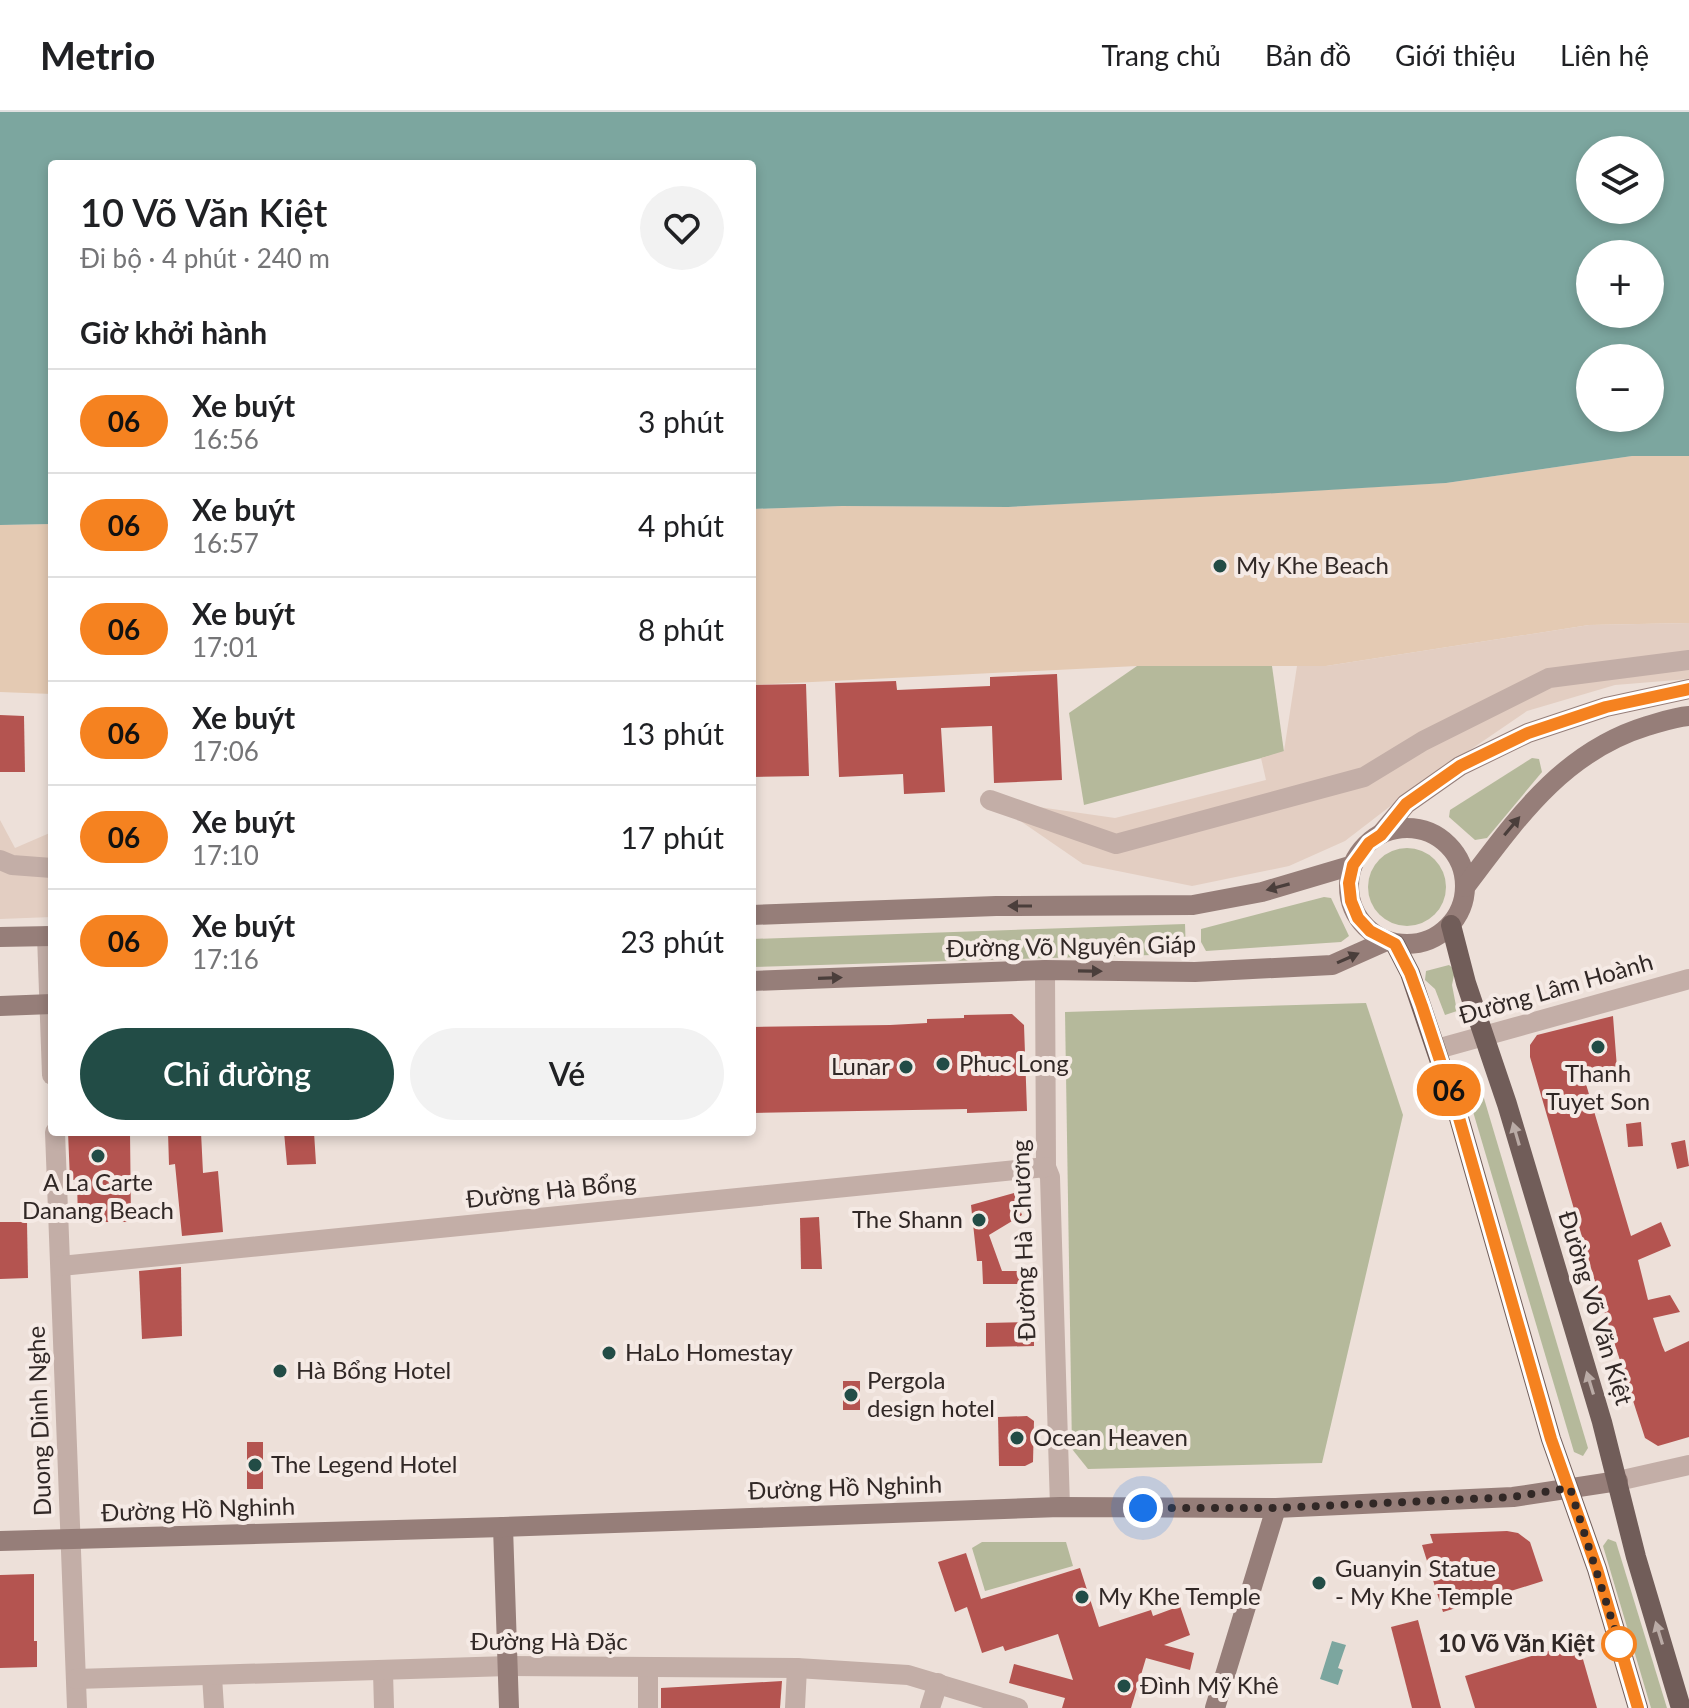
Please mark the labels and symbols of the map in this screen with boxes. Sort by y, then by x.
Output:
place label: My Khe Beach [1236,550,1389,579]
marker: My Khe Beach [1211,557,1229,575]
one-way arrow [1503,816,1521,835]
one-way arrow [1266,881,1290,894]
one-way arrow [1007,900,1032,912]
street label: Đường Võ Nguyên Giáp [946,929,1196,962]
street label: Đường Lâm Hoành [1455,946,1656,1029]
one-way arrow [1336,951,1360,965]
one-way arrow [1078,965,1103,977]
one-way arrow [818,971,843,984]
marker: Thanh Tuyet Son [1589,1038,1607,1056]
place label: Phuc Long [959,1048,1069,1077]
place label: Lunar [831,1051,890,1080]
marker: Phuc Long [934,1055,952,1073]
marker: Lunar [897,1058,915,1076]
place label: Thanh Tuyet Son [1546,1058,1650,1115]
line badge: 06 [1413,1064,1485,1116]
one-way arrow [1509,1121,1522,1145]
street label: Đường Hà Chương [1004,1139,1041,1341]
marker: A La Carte Danang Beach [89,1147,107,1165]
street label: Đường Hà Bổng [464,1166,637,1213]
place label: A La Carte Danang Beach [22,1167,174,1224]
place label: The Shann [852,1204,963,1233]
street label: Đường Võ Văn Kiệt [1553,1207,1640,1409]
marker: The Shann [970,1211,988,1229]
street label: Duong Dinh Nghe [21,1325,56,1517]
place label: HaLo Homestay [625,1337,793,1366]
marker: HaLo Homestay [600,1344,618,1362]
place label: Hà Bổng Hotel [296,1355,451,1384]
marker: Hà Bổng Hotel [271,1362,289,1380]
place label: Pergola design hotel [867,1365,995,1422]
one-way arrow [1583,1370,1596,1394]
marker: Pergola design hotel [842,1386,860,1404]
place label: Ocean Heaven [1033,1422,1188,1451]
marker: Ocean Heaven [1008,1429,1026,1447]
place label: The Legend Hotel [271,1449,457,1478]
marker: The Legend Hotel [246,1456,264,1474]
street label: Đường Hồ Nghinh [747,1469,942,1504]
your location [1123,1488,1163,1528]
street label: Đường Hồ Nghinh [100,1491,295,1526]
place label: Guanyin Statue - My Khe Temple [1335,1553,1513,1610]
marker: Guanyin Statue - My Khe Temple [1310,1574,1328,1592]
place label: My Khe Temple [1098,1581,1261,1610]
marker: My Khe Temple [1073,1588,1091,1606]
one-way arrow [1652,1621,1665,1645]
street label: Đường Hà Đặc [470,1626,628,1655]
marker: 10 Võ Văn Kiệt [1602,1627,1636,1661]
place label: 10 Võ Văn Kiệt [1438,1628,1595,1657]
place label: Đình Mỹ Khê [1140,1670,1279,1699]
marker: Đình Mỹ Khê [1115,1677,1133,1695]

